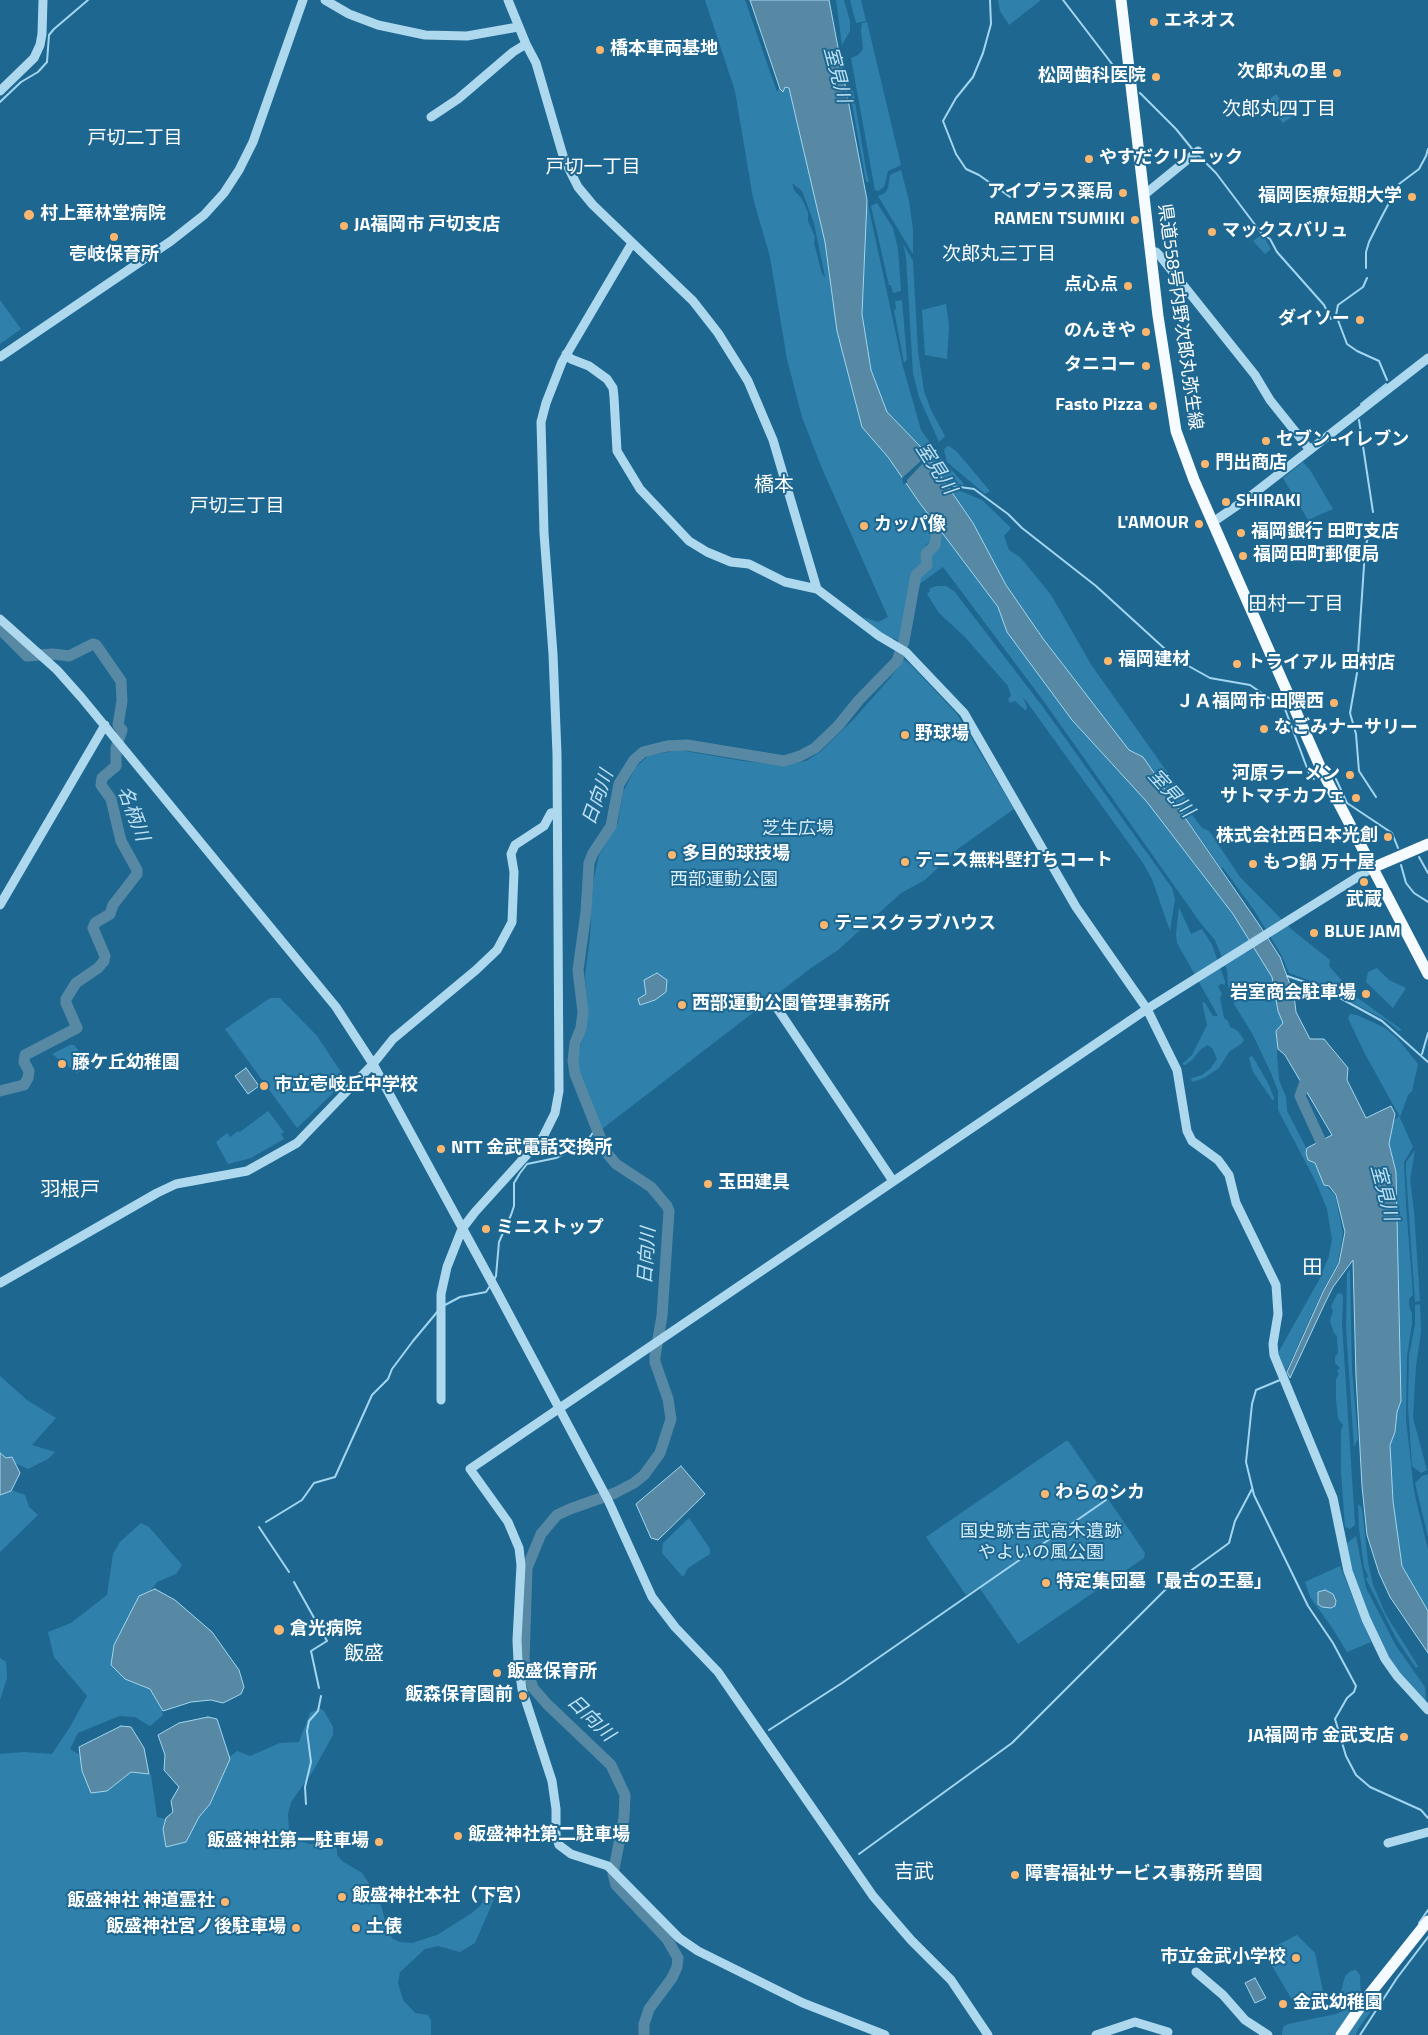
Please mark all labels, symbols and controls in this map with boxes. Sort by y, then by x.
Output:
place label: エネオス [1164,11,1236,33]
marker: エネオス [1148,16,1160,28]
place label: 橋本車両基地 [610,39,718,61]
marker: 橋本車両基地 [594,44,606,56]
water label: 室見川 [818,45,854,105]
place label: 次郎丸の里 [1237,62,1327,84]
place label: 松岡歯科医院 [1038,66,1146,88]
marker: 次郎丸の里 [1331,67,1343,79]
marker: 松岡歯科医院 [1150,71,1162,83]
district label: 次郎丸四丁目 [1222,99,1336,121]
district label: 戸切二丁目 [88,128,182,150]
place label: やすだクリニック [1099,148,1243,170]
marker: やすだクリニック [1083,153,1095,165]
district label: 戸切一丁目 [546,157,640,179]
place label: アイプラス薬局 [987,182,1113,204]
place label: 福岡医療短期大学 [1258,186,1402,208]
marker: アイプラス薬局 [1117,187,1129,199]
marker: 福岡医療短期大学 [1406,191,1418,203]
street label: 県道558号内野次郎丸弥生線 [1152,202,1206,432]
place label: 村上華林堂病院 [40,204,166,226]
marker: 村上華林堂病院 [22,208,36,222]
place label: RAMEN TSUMIKI [994,209,1125,231]
marker: RAMEN TSUMIKI [1129,214,1141,226]
place label: JA福岡市 戸切支店 [354,215,500,237]
marker: JA福岡市 戸切支店 [338,220,350,232]
place label: マックスバリュ [1222,221,1348,243]
marker: マックスバリュ [1206,226,1218,238]
marker: 壱岐保育所 [108,231,120,243]
district label: 次郎丸三丁目 [942,244,1056,266]
place label: 壱岐保育所 [69,245,159,267]
place label: 点心点 [1064,275,1118,297]
marker: 点心点 [1122,280,1134,292]
place label: ダイソー [1278,309,1350,331]
marker: ダイソー [1354,314,1366,326]
place label: のんきや [1064,321,1136,343]
marker: のんきや [1140,326,1152,338]
place label: タニコー [1064,355,1136,377]
marker: タニコー [1140,360,1152,372]
place label: Fasto Pizza [1055,395,1143,417]
marker: Fasto Pizza [1147,400,1159,412]
place label: セブン-イレブン [1276,430,1409,452]
marker: セブン-イレブン [1260,435,1272,447]
water label: 室見川 [910,439,960,499]
place label: 門出商店 [1215,453,1287,475]
marker: 門出商店 [1199,458,1211,470]
district label: 橋本 [754,474,794,498]
place label: SHIRAKI [1236,491,1301,513]
district label: 戸切三丁目 [190,496,284,518]
marker: SHIRAKI [1220,496,1232,508]
place label: L'AMOUR [1117,513,1189,535]
place label: カッパ像 [874,515,946,537]
marker: L'AMOUR [1193,518,1205,530]
marker: カッパ像 [858,520,870,532]
place label: 福岡銀行 田町支店 [1251,522,1399,544]
marker: 福岡銀行 田町支店 [1235,527,1247,539]
place label: 福岡田町郵便局 [1253,545,1379,567]
marker: 福岡田町郵便局 [1237,550,1249,562]
district label: 田村一丁目 [1249,594,1343,616]
place label: 福岡建材 [1118,650,1190,672]
place label: トライアル 田村店 [1247,653,1395,675]
marker: 福岡建材 [1102,655,1114,667]
marker: トライアル 田村店 [1231,658,1243,670]
place label: ＪＡ福岡市 田隈西 [1176,692,1324,714]
marker: ＪＡ福岡市 田隈西 [1328,697,1340,709]
place label: なごみナーサリー [1274,718,1418,740]
marker: なごみナーサリー [1258,723,1270,735]
place label: 野球場 [915,724,969,746]
marker: 野球場 [899,729,911,741]
place label: 河原ラーメン [1232,764,1340,786]
water label: 室見川 [1142,765,1198,823]
water label: 日向川 [579,767,619,829]
marker: 河原ラーメン [1344,769,1356,781]
water label: 名柄川 [111,783,153,845]
place label: サトマチカフェ [1220,787,1346,809]
marker: サトマチカフェ [1350,792,1362,804]
park label: 芝生広場 [762,819,834,841]
place label: 株式会社西日本光創 [1216,826,1378,848]
marker: 株式会社西日本光創 [1382,831,1394,843]
place label: 多目的球技場 [682,844,790,866]
marker: 多目的球技場 [666,849,678,861]
place label: テニス無料壁打ちコート [915,851,1113,873]
place label: もつ鍋 万十屋 [1263,853,1375,875]
marker: テニス無料壁打ちコート [899,856,911,868]
marker: もつ鍋 万十屋 [1247,858,1259,870]
park label: 西部運動公園 [670,870,778,892]
marker: 武蔵 [1358,876,1370,888]
place label: 武蔵 [1346,890,1382,912]
place label: テニスクラブハウス [834,914,996,936]
marker: テニスクラブハウス [818,919,830,931]
place label: BLUE JAM [1324,922,1401,944]
marker: BLUE JAM [1308,927,1320,939]
place label: 岩室商会駐車場 [1230,983,1356,1005]
marker: 岩室商会駐車場 [1360,988,1372,1000]
place label: 西部運動公園管理事務所 [692,994,890,1016]
marker: 西部運動公園管理事務所 [676,999,688,1011]
place label: 藤ケ丘幼稚園 [72,1053,180,1075]
marker: 藤ケ丘幼稚園 [56,1058,68,1070]
place label: 市立壱岐丘中学校 [274,1075,418,1097]
marker: 市立壱岐丘中学校 [258,1080,270,1092]
place label: NTT 金武電話交換所 [451,1138,612,1160]
marker: NTT 金武電話交換所 [435,1143,447,1155]
water label: 室見川 [1365,1163,1401,1223]
place label: 玉田建具 [718,1173,790,1195]
marker: 玉田建具 [702,1178,714,1190]
district label: 羽根戸 [40,1179,100,1203]
place label: ミニストップ [496,1218,604,1240]
marker: ミニストップ [480,1223,492,1235]
water label: 日向川 [635,1227,661,1285]
district label: 田 [1302,1257,1322,1281]
place label: わらのシカ [1055,1483,1145,1505]
marker: わらのシカ [1039,1488,1051,1500]
park label: 国史跡吉武高木遺跡 やよいの風公園 [960,1522,1122,1565]
place label: 特定集団墓「最古の王墓」 [1056,1572,1272,1594]
marker: 特定集団墓「最古の王墓」 [1040,1577,1052,1589]
place label: 倉光病院 [290,1619,362,1641]
marker: 倉光病院 [272,1623,286,1637]
district label: 飯盛 [344,1643,384,1667]
place label: 飯盛保育所 [507,1662,597,1684]
marker: 飯盛保育所 [491,1667,503,1679]
place label: 飯森保育園前 [405,1685,513,1707]
marker: 飯森保育園前 [517,1690,529,1702]
water label: 日向川 [562,1691,618,1747]
place label: JA福岡市 金武支店 [1248,1726,1394,1748]
marker: JA福岡市 金武支店 [1398,1731,1410,1743]
place label: 飯盛神社第二駐車場 [468,1825,630,1847]
marker: 飯盛神社第二駐車場 [452,1830,464,1842]
place label: 飯盛神社第一駐車場 [207,1831,369,1853]
marker: 飯盛神社第一駐車場 [373,1836,385,1848]
district label: 吉武 [894,1861,934,1885]
place label: 障害福祉サービス事務所 碧園 [1025,1864,1263,1886]
marker: 障害福祉サービス事務所 碧園 [1009,1869,1021,1881]
place label: 飯盛神社本社（下宮） [352,1886,532,1908]
place label: 飯盛神社 神道霊社 [67,1891,215,1913]
marker: 飯盛神社本社（下宮） [336,1891,348,1903]
marker: 飯盛神社 神道霊社 [219,1896,231,1908]
place label: 飯盛神社宮ノ後駐車場 [106,1917,286,1939]
place label: 土俵 [366,1917,402,1939]
marker: 飯盛神社宮ノ後駐車場 [290,1922,302,1934]
marker: 土俵 [350,1922,362,1934]
place label: 市立金武小学校 [1160,1947,1286,1969]
marker: 市立金武小学校 [1290,1952,1302,1964]
place label: 金武幼稚園 [1293,1993,1383,2015]
marker: 金武幼稚園 [1277,1998,1289,2010]

